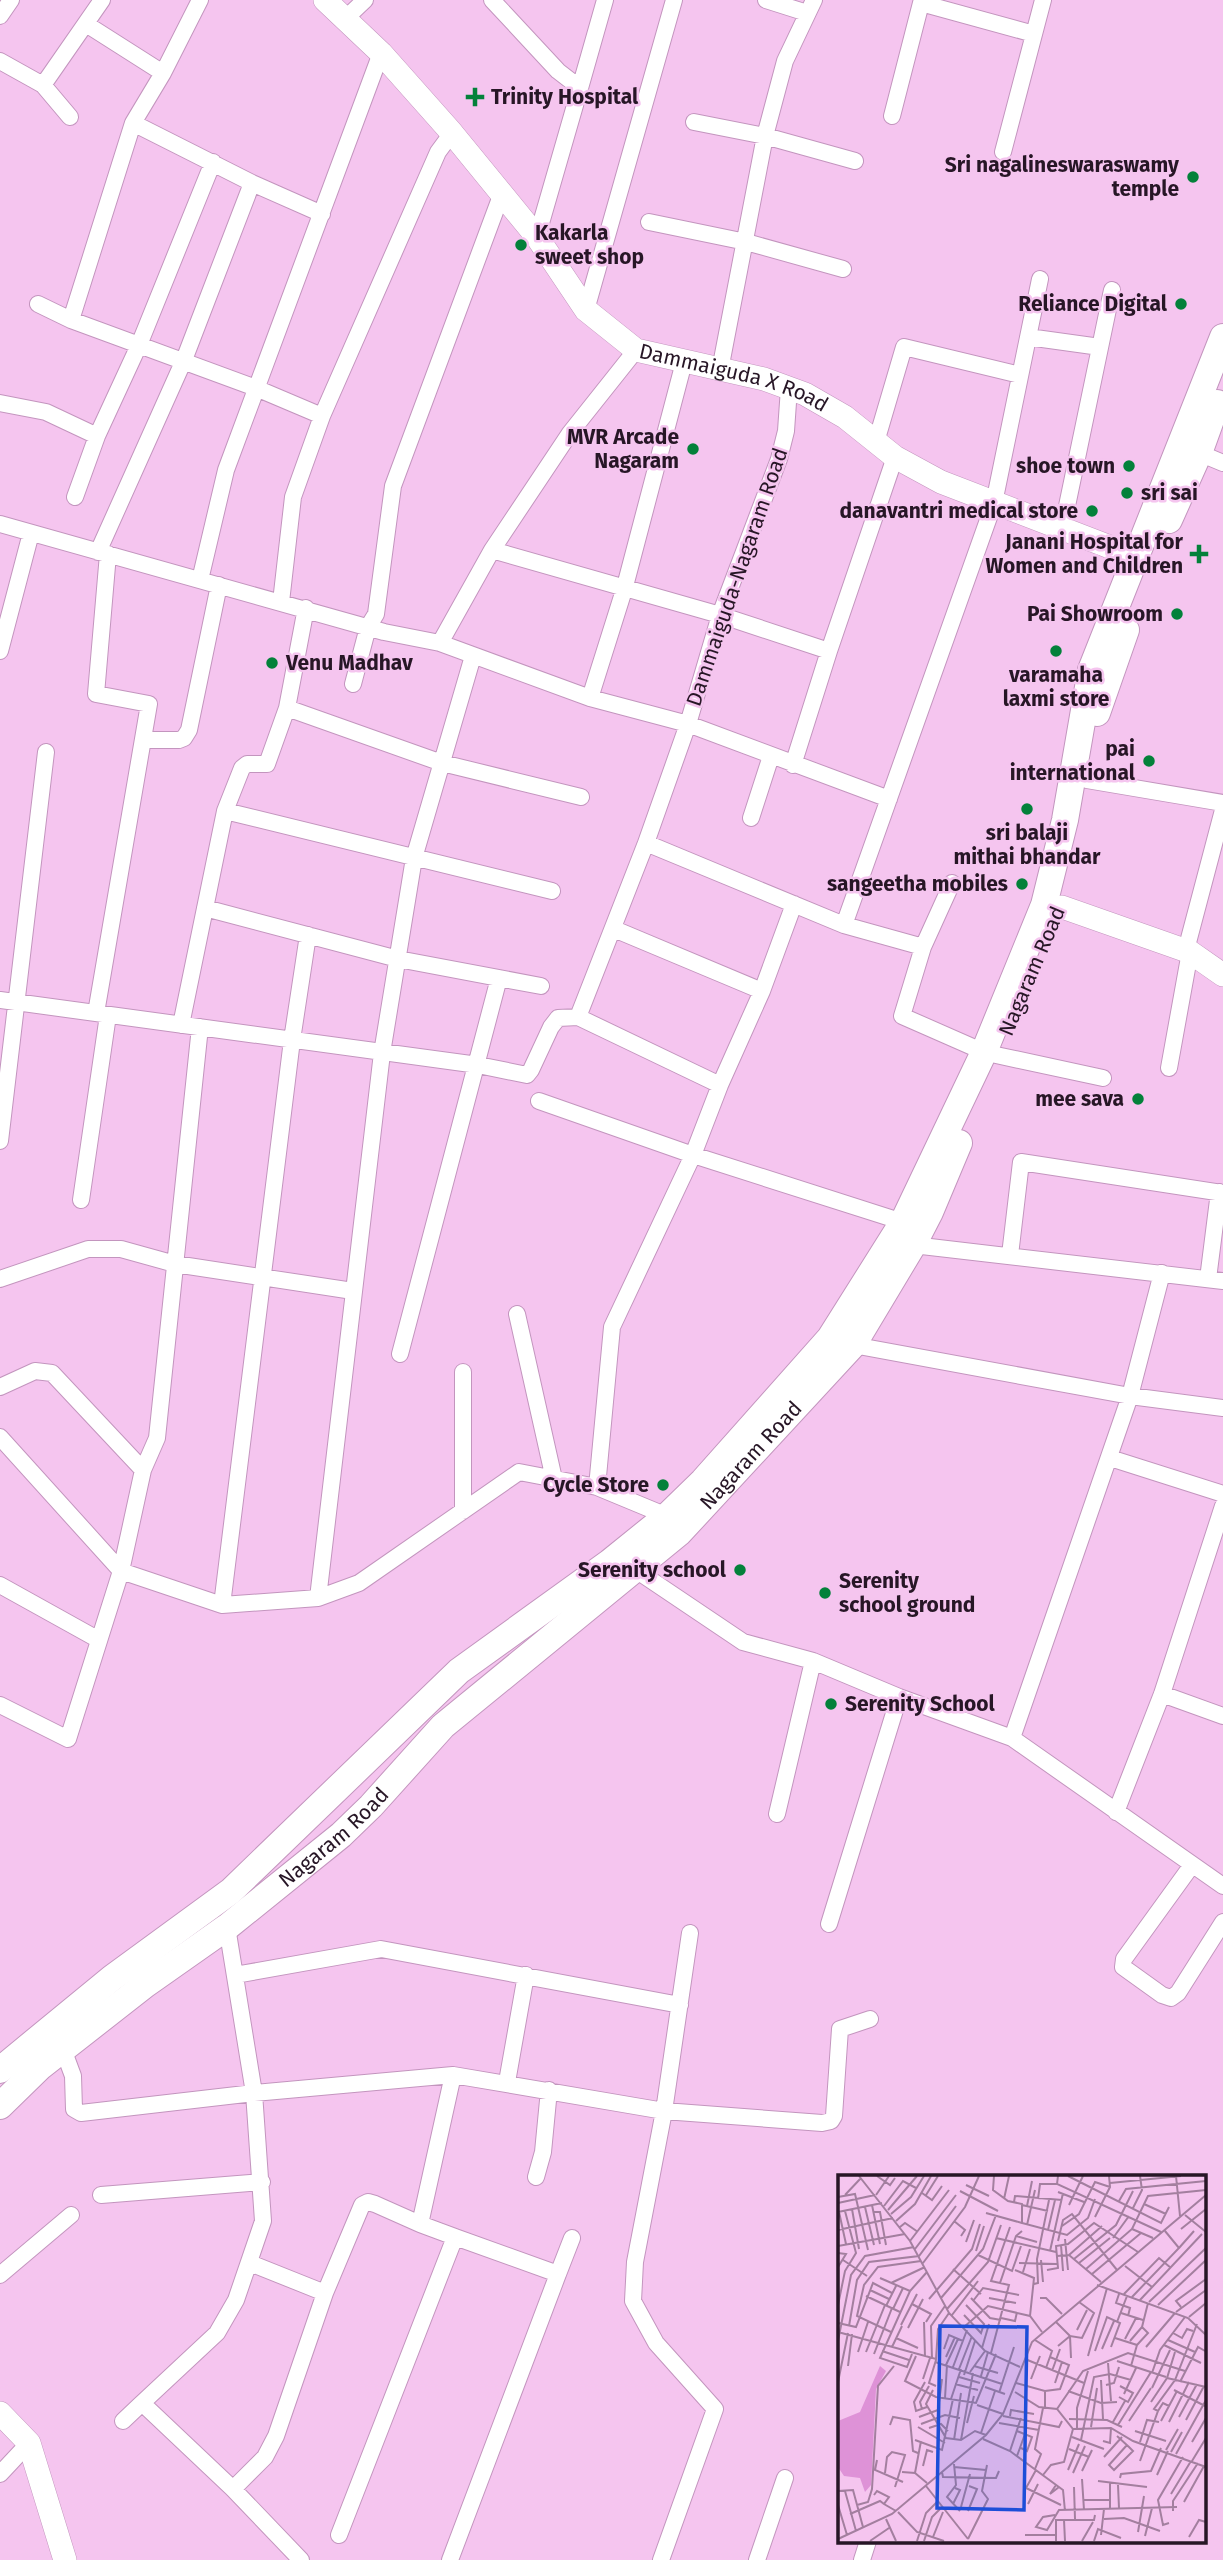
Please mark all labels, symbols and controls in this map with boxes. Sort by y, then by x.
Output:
place label: Trinity Hospital [491,84,639,110]
marker: Trinity Hospital [465,87,485,107]
place label: Sri nagalineswaraswamy temple [945,152,1179,202]
marker: Sri nagalineswaraswamy temple [1185,169,1201,185]
place label: Kakarla sweet shop [535,220,644,270]
marker: Kakarla sweet shop [513,237,529,253]
place label: Reliance Digital [1018,291,1168,317]
marker: Reliance Digital [1173,296,1189,312]
street label: Dammaiguda X Road [637,338,833,418]
place label: MVR Arcade Nagaram [567,424,679,474]
marker: MVR Arcade Nagaram [685,441,701,457]
street label: Dammaiguda-Nagaram Road [681,444,793,710]
place label: shoe town [1016,453,1115,479]
marker: shoe town [1121,458,1137,474]
place label: sri sai [1141,480,1198,506]
marker: sri sai [1119,485,1135,501]
place label: danavantri medical store [839,498,1078,524]
marker: danavantri medical store [1084,503,1100,519]
place label: Janani Hospital for Women and Children [985,529,1184,579]
marker: Janani Hospital for Women and Children [1189,544,1209,564]
place label: Pai Showroom [1027,601,1163,627]
marker: Pai Showroom [1169,606,1185,622]
marker: varamaha laxmi store [1048,643,1064,659]
place label: Venu Madhav [285,650,413,676]
marker: Venu Madhav [264,655,280,671]
place label: varamaha laxmi store [1003,662,1110,712]
place label: pai international [1010,736,1136,786]
marker: pai international [1141,753,1157,769]
marker: sri balaji mithai bhandar [1019,801,1035,817]
place label: sri balaji mithai bhandar [953,820,1101,870]
place label: sangeetha mobiles [827,871,1008,897]
marker: sangeetha mobiles [1014,876,1030,892]
street label: Nagaram Road [993,902,1071,1040]
place label: mee sava [1035,1086,1124,1112]
marker: mee sava [1130,1091,1146,1107]
street label: Nagaram Road [694,1396,807,1515]
place label: Cycle Store [543,1472,649,1498]
marker: Cycle Store [655,1477,671,1493]
place label: Serenity school [578,1557,727,1583]
marker: Serenity school [732,1562,748,1578]
place label: Serenity school ground [839,1568,975,1618]
marker: Serenity school ground [817,1585,833,1601]
place label: Serenity School [845,1691,996,1717]
marker: Serenity School [823,1696,839,1712]
street label: Nagaram Road [274,1782,394,1893]
inset map [838,2175,1206,2542]

